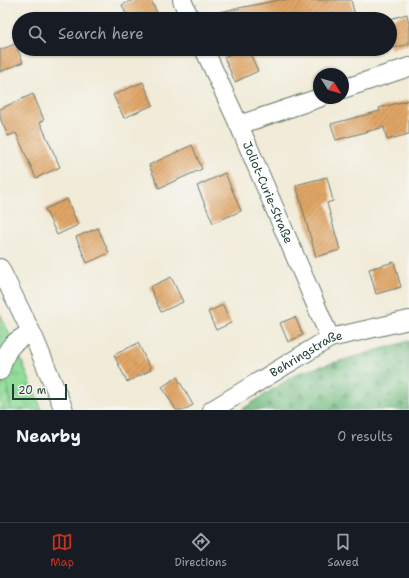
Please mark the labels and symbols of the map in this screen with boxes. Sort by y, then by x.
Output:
north arrow [313,68,349,104]
street label: Joliot-Curie-Straße [239,139,297,246]
street label: Behringstraße [267,327,344,381]
scale bar [12,382,67,401]

